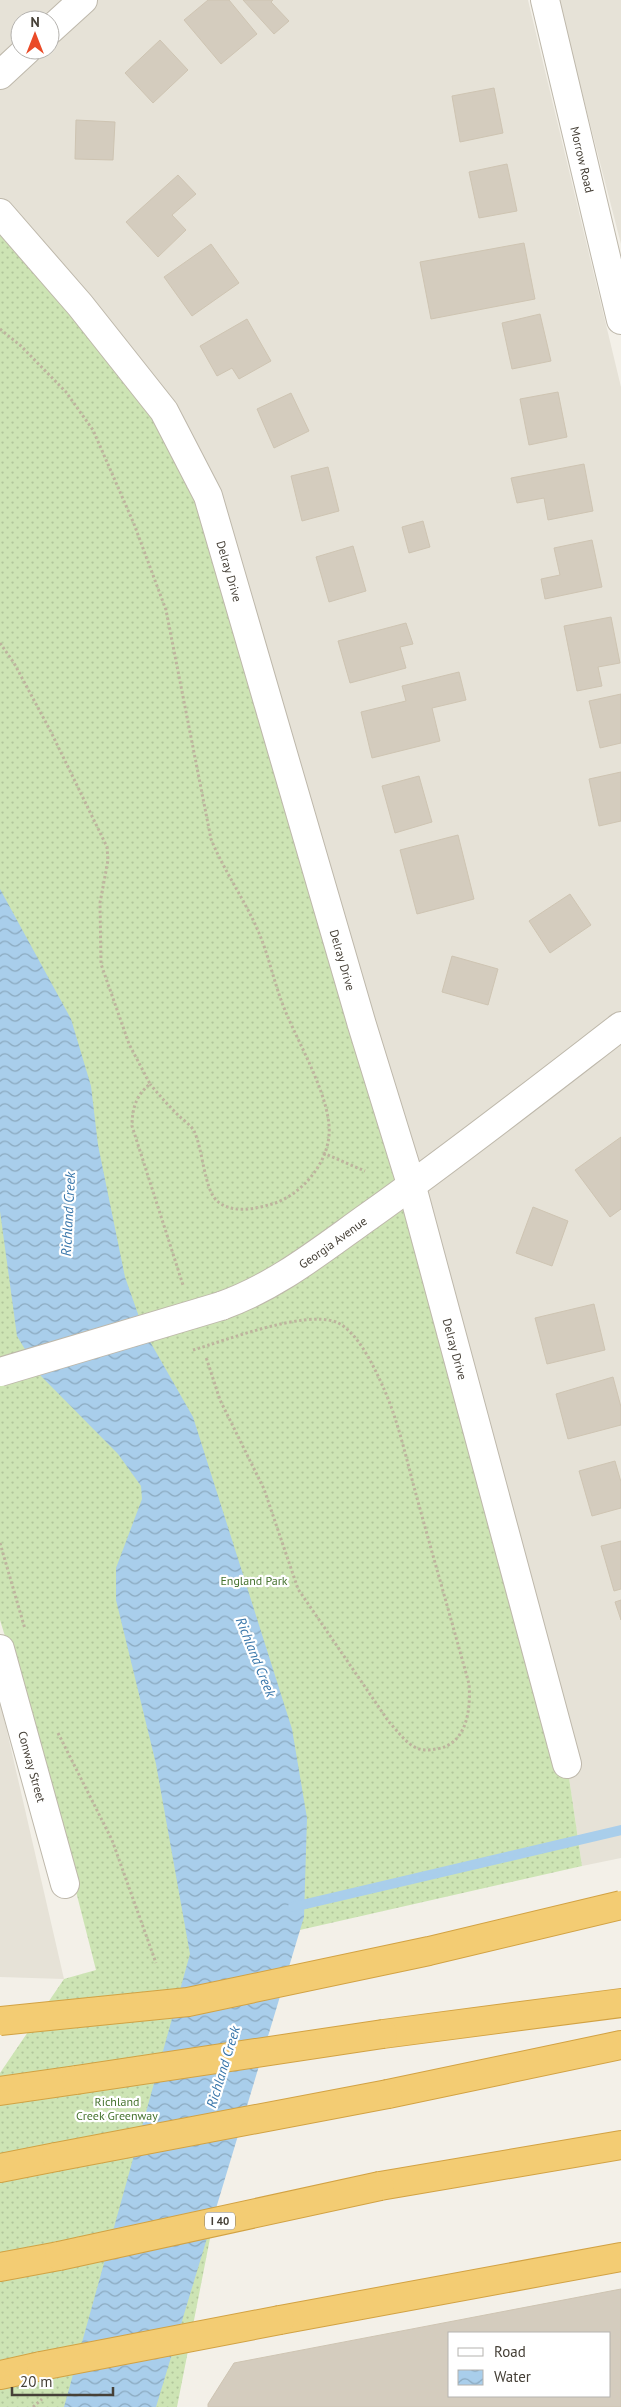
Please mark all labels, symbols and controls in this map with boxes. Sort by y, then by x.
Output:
north arrow [10,10,60,60]
text: N [30,13,40,31]
street label: Morrow Road [568,125,598,194]
street label: Delray Drive [214,539,246,603]
street label: Delray Drive [327,928,359,992]
water label: Richland Creek [57,1171,79,1257]
street label: Georgia Avenue [296,1213,369,1271]
street label: Delray Drive [440,1317,471,1381]
park label: England Park [220,1573,288,1588]
water label: Richland Creek [232,1614,280,1700]
street label: Conway Street [16,1729,50,1804]
water label: Richland Creek [202,2023,244,2110]
park label: Richland Creek Greenway [76,2094,158,2123]
road number: I 40 [205,2212,235,2230]
legend [448,2332,611,2397]
text: Road [494,2342,526,2361]
scale bar [12,2364,114,2396]
text: Water [494,2367,531,2386]
text: 20 m [20,2372,53,2391]

